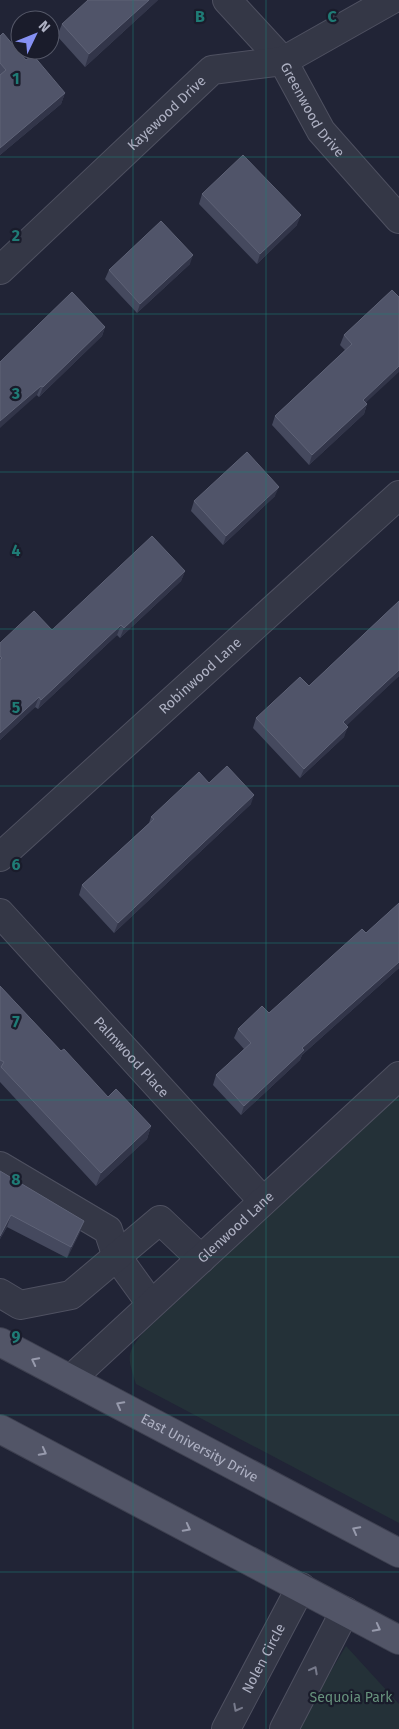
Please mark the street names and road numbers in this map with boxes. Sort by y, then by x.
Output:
street label: Greenwood Drive [277,59,349,161]
street label: Kayewood Drive [124,72,209,154]
street label: Robinwood Lane [155,634,245,717]
street label: Palmwood Place [90,1013,173,1101]
street label: Glenwood Lane [194,1188,277,1266]
street label: East University Drive [138,1410,261,1486]
street label: Nolen Circle [238,1620,289,1696]

